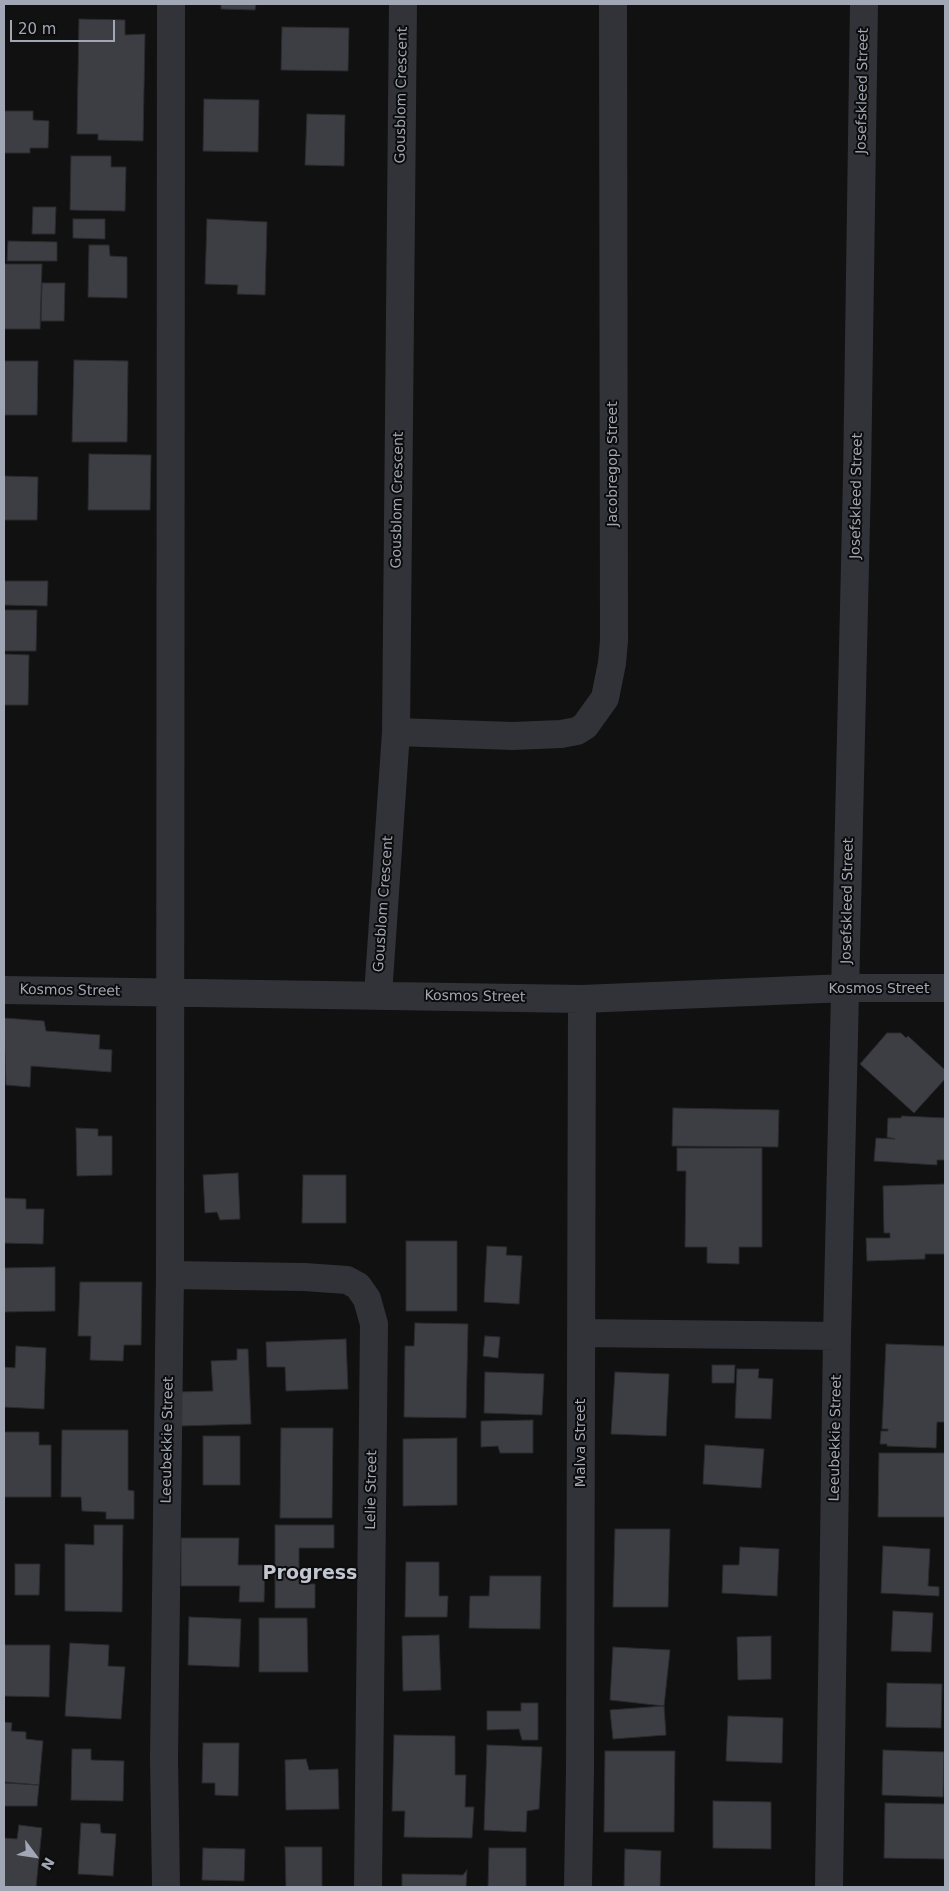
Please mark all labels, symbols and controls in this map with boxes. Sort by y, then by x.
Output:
scale bar [12,10,118,42]
text: 20 m [18,20,56,38]
street label: Gousblom Crescent [392,26,412,164]
street label: Josefskleed Street [854,28,872,154]
street label: Jacobregop Street [605,401,621,527]
street label: Gousblom Crescent [388,431,408,569]
street label: Josefskleed Street [848,433,866,559]
street label: Gousblom Crescent [371,835,397,973]
street label: Josefskleed Street [839,838,857,964]
street label: Kosmos Street [829,981,929,997]
street label: Kosmos Street [19,982,121,1000]
street label: Kosmos Street [424,988,526,1006]
street label: Leeubekkie Street [826,1374,846,1502]
street label: Leeubekkie Street [158,1376,178,1504]
street label: Malva Street [573,1399,589,1487]
street label: Lelie Street [363,1450,381,1530]
district label: Progress [263,1563,357,1585]
north arrow [10,1831,60,1881]
text: N [38,1855,58,1873]

